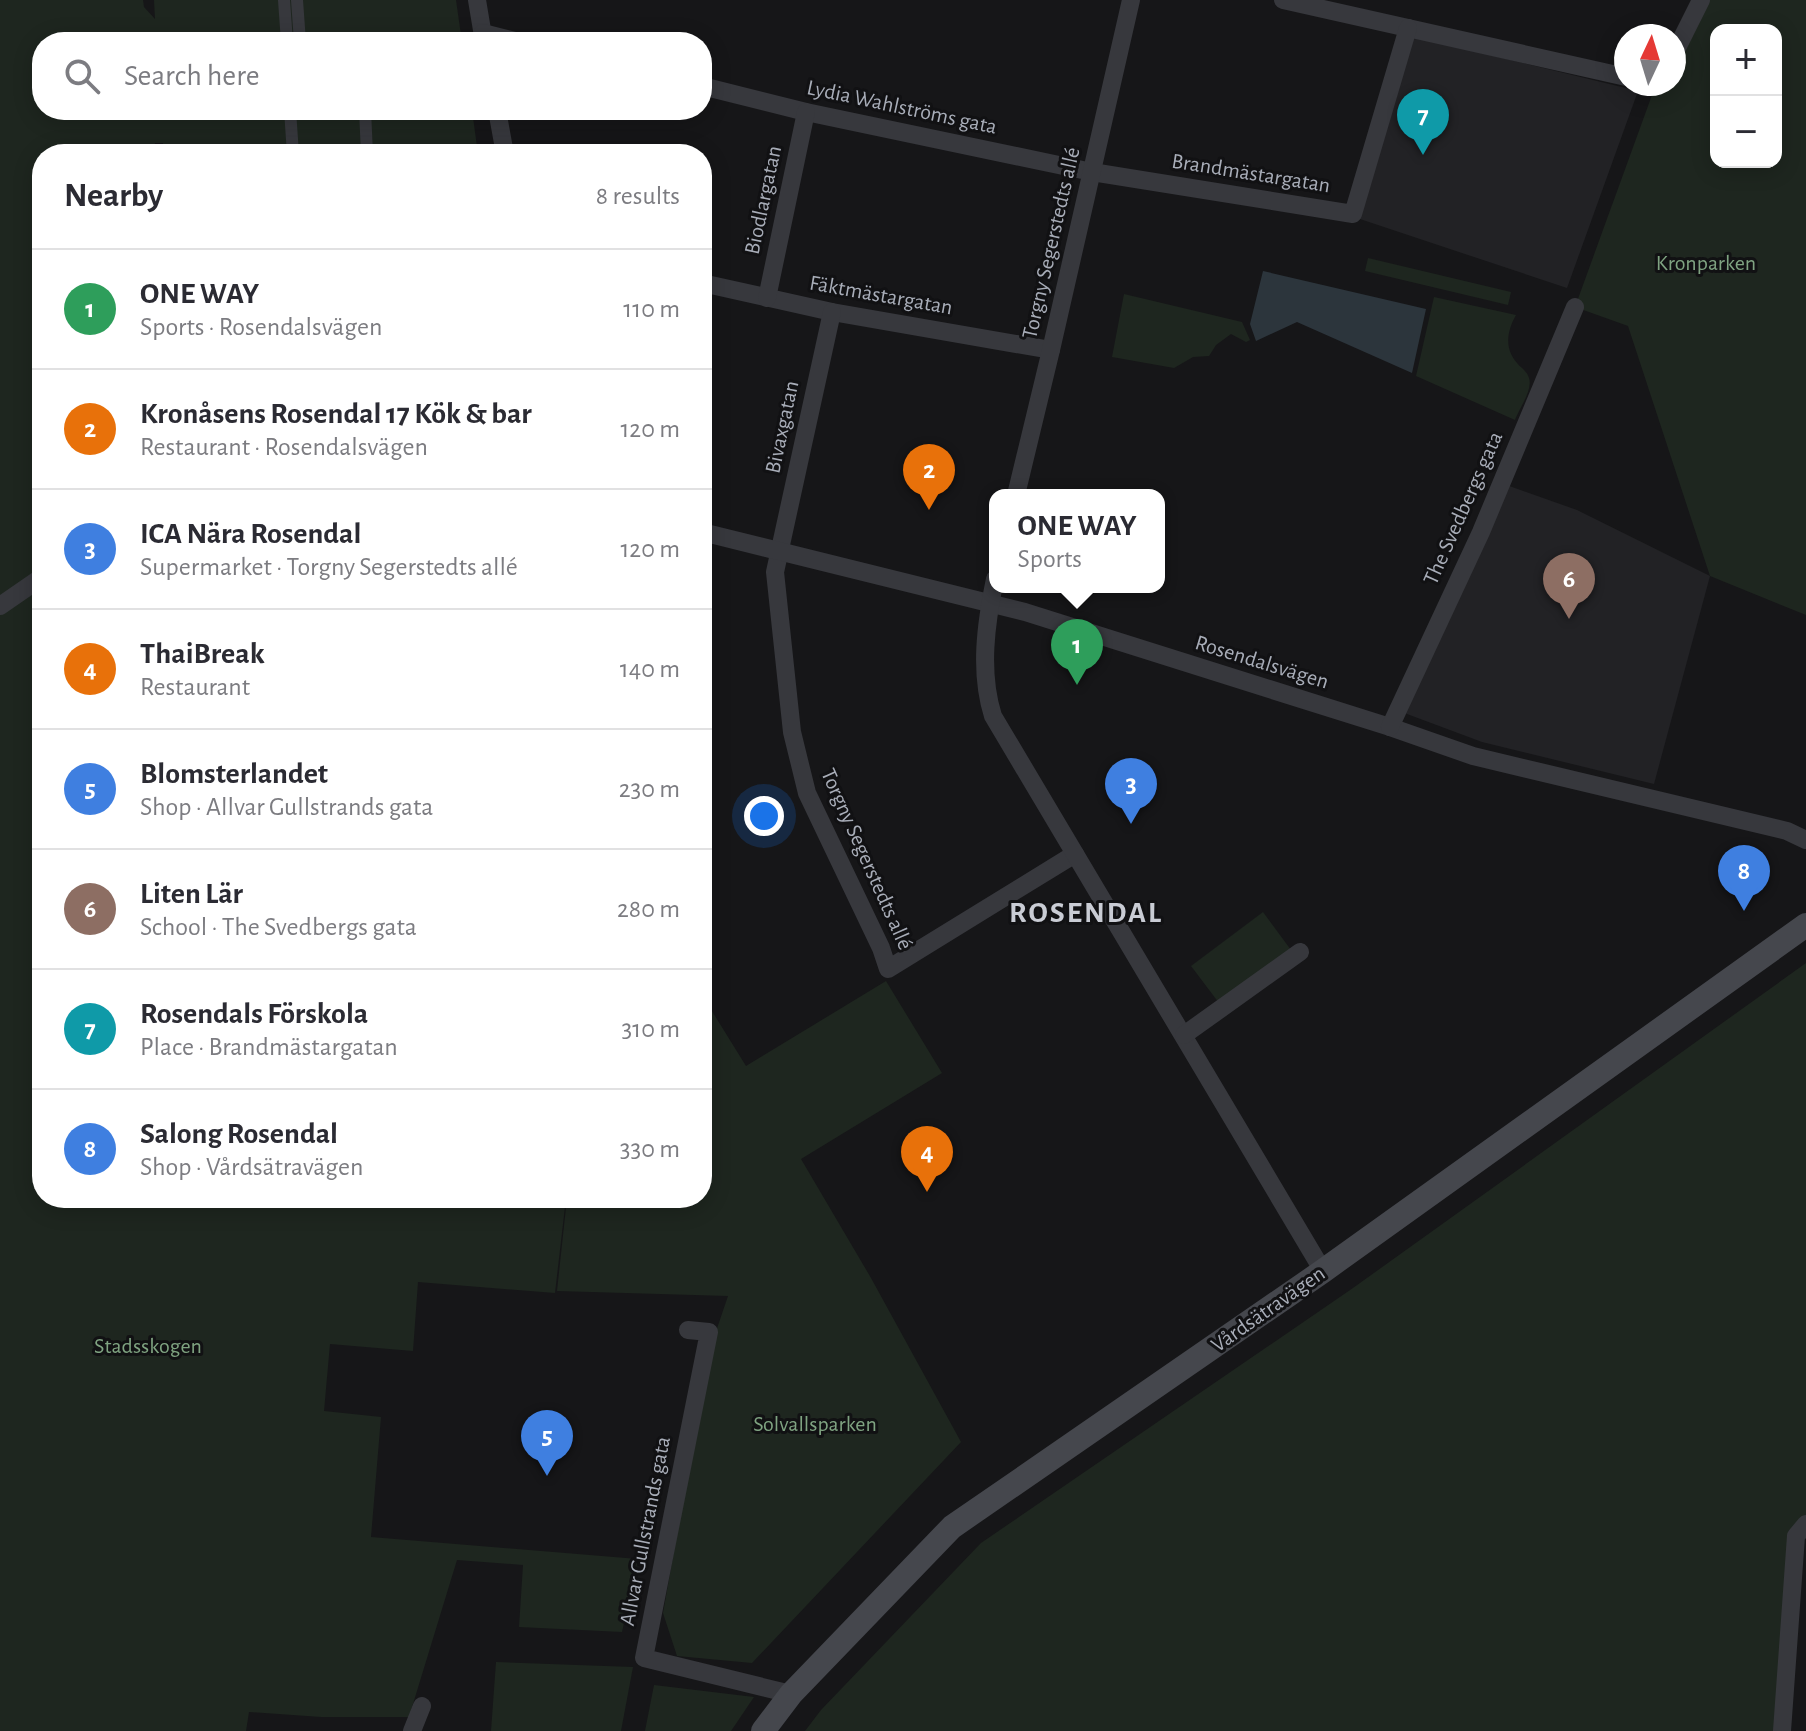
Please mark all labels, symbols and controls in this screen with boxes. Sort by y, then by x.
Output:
north arrow [1614,24,1686,96]
map controls [1710,24,1782,168]
button: + [1710,24,1782,96]
search box [32,32,712,120]
icon: search [60,54,104,98]
text: Search here [124,61,260,91]
street label: Lydia Wahlströms gata [805,76,999,138]
pin: 7 [1397,89,1449,155]
button: − [1710,96,1782,168]
street label: Biodlargatan [741,144,785,256]
street label: Torgny Segerstedts allé [1018,145,1084,341]
street label: Brandmästargatan [1170,150,1332,196]
text: Nearby [64,179,163,213]
text: 8 results [596,183,680,209]
park label: Kronparken [1656,252,1756,274]
street label: Fäktmästargatan [808,272,954,318]
text: ONE WAY [140,279,259,309]
text: 1 [85,296,95,322]
text: 110 m [623,296,680,322]
text: Sports · Rosendalsvägen [140,314,382,340]
street label: Bivaxgatan [761,379,803,475]
text: Kronåsens Rosendal 17 Kök & bar [140,399,532,429]
text: 2 [84,416,96,442]
text: 120 m [620,416,680,442]
street label: The Svedbergs gata [1419,428,1507,588]
text: Restaurant · Rosendalsvägen [140,434,428,460]
pin: 2 [903,444,955,510]
popup [989,489,1165,593]
text: ONE WAY [1018,511,1136,541]
text: ICA Nära Rosendal [140,519,361,549]
text: 3 [84,536,96,562]
text: 120 m [620,536,680,562]
text: Sports [1018,546,1082,572]
pin: 6 [1543,553,1595,619]
text: Supermarket · Torgny Segerstedts allé [140,554,518,580]
pin: 1 [1051,619,1103,685]
street label: Rosendalsvägen [1193,631,1331,693]
text: ThaiBreak [140,639,265,669]
text: 4 [83,656,97,682]
text: 140 m [620,656,680,682]
text: Restaurant [140,674,250,700]
pin: 3 [1105,758,1157,824]
text: Blomsterlandet [140,759,328,789]
street label: Torgny Segerstedts allé [817,765,917,953]
text: 5 [84,776,96,802]
text: 230 m [619,776,680,802]
text: Shop · Allvar Gullstrands gata [140,794,433,820]
your location [744,796,784,836]
pin: 8 [1718,845,1770,911]
text: Liten Lär [140,879,243,909]
text: 6 [84,896,96,922]
text: 280 m [617,896,680,922]
district label: ROSENDAL [1009,898,1163,928]
text: School · The Svedbergs gata [140,914,417,940]
text: Rosendals Förskola [140,999,368,1029]
text: 7 [84,1016,96,1042]
text: 310 m [622,1016,680,1042]
text: Place · Brandmästargatan [140,1034,398,1060]
text: Salong Rosendal [140,1119,338,1149]
pin: 4 [901,1126,953,1192]
text: 8 [84,1136,96,1162]
text: 330 m [620,1136,680,1162]
text: Shop · Vårdsätravägen [140,1154,363,1180]
street label: Vårdsätravägen [1207,1262,1329,1356]
park label: Stadsskogen [94,1335,202,1357]
pin: 5 [521,1410,573,1476]
park label: Solvallsparken [753,1413,877,1435]
street label: Allvar Gullstrands gata [616,1435,674,1627]

